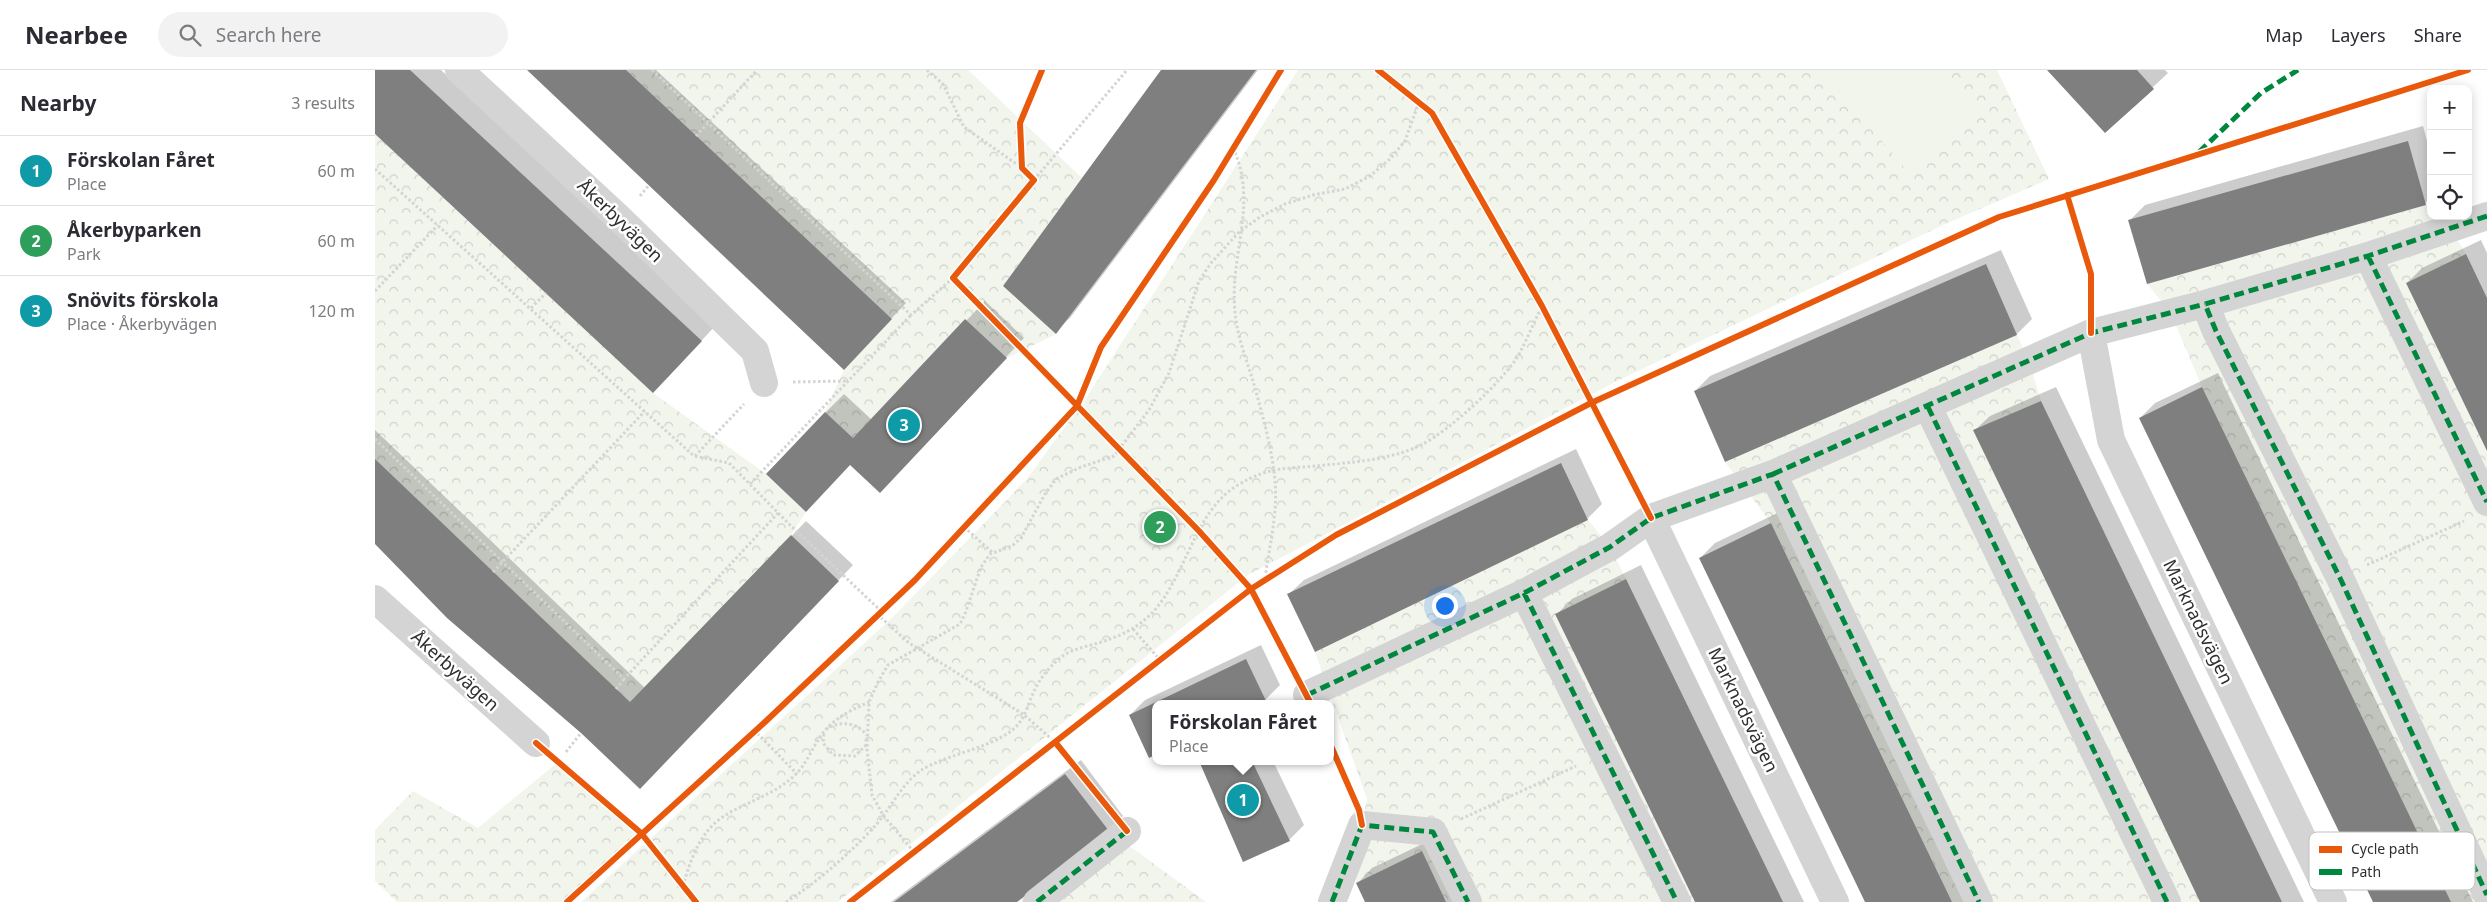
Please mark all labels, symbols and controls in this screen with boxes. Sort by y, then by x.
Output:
search box [158,12,508,57]
text: Nearbee [25,18,128,51]
icon: search [176,21,204,49]
text: Search here [216,22,322,48]
text: Map [2265,23,2303,47]
text: Layers [2331,23,2386,47]
text: Share [2414,23,2462,47]
map controls [2427,85,2472,220]
button: + [2427,85,2472,130]
text: Nearby [20,89,96,117]
text: 3 results [291,92,355,114]
button: − [2427,130,2472,175]
text: Förskolan Fåret [67,147,215,173]
text: 1 [31,160,41,182]
text: 60 m [318,160,355,182]
text: Place [67,173,107,195]
street label: Åkerbyvägen [573,173,669,267]
button: locate [2427,175,2472,220]
text: Åkerbyparken [67,217,202,243]
text: 2 [31,230,41,252]
text: 60 m [318,230,355,252]
text: Park [67,243,101,265]
text: Snövits förskola [67,287,219,313]
text: 3 [31,300,41,322]
text: 120 m [308,300,355,322]
text: Place · Åkerbyvägen [67,313,217,335]
pin: 3 [888,406,920,444]
pin: 2 [1144,508,1176,546]
street label: Marknadsvägen [2158,555,2239,688]
your location [1432,593,1458,619]
street label: Åkerbyvägen [407,624,505,716]
street label: Marknadsvägen [1703,643,1784,776]
popup [1152,700,1334,765]
text: Förskolan Fåret [1169,709,1317,735]
text: Place [1169,735,1209,757]
pin: 1 [1227,781,1259,819]
legend [2309,832,2475,890]
text: Cycle path [2351,839,2419,858]
text: Path [2351,862,2381,881]

